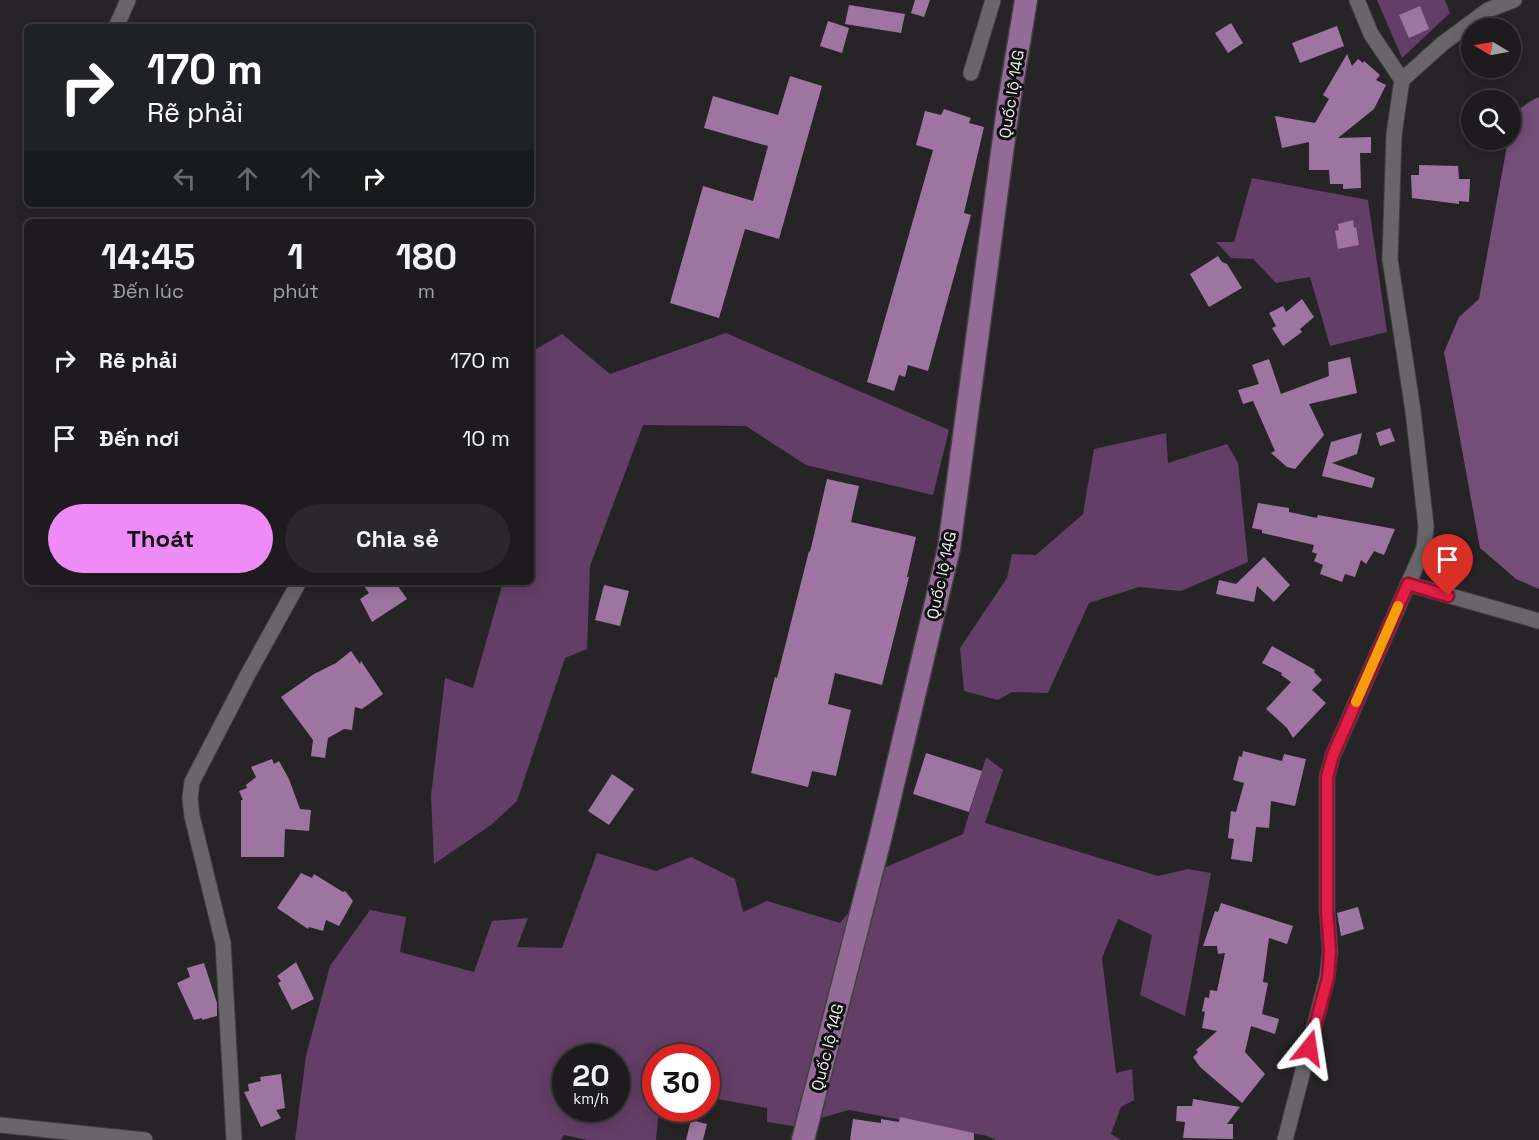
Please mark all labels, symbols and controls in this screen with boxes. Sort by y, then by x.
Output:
north arrow [1461,18,1521,78]
map controls [1461,18,1521,150]
text: 170 m [147,43,263,96]
icon: right [48,48,126,126]
street label: Quốc lộ 14G [994,48,1029,140]
button: search [1461,90,1521,150]
text: Rẽ phải [147,95,243,130]
icon: left [168,162,201,195]
icon: ahead [231,162,264,195]
icon: ahead [294,162,327,195]
icon: right [357,162,390,195]
text: 14:45 [101,234,195,280]
text: 1 [287,234,304,280]
text: 180 [396,234,457,280]
text: Đến lúc [112,278,184,304]
text: phút [272,278,319,304]
text: m [418,278,435,304]
icon: right [48,344,81,377]
text: Rẽ phải [99,346,177,374]
text: 170 m [450,346,510,374]
icon: arrive [48,422,81,455]
text: Đến nơi [99,424,179,452]
text: 10 m [462,424,510,452]
button: Thoát [48,504,273,573]
button: Chia sẻ [285,504,510,573]
street label: Quốc lộ 14G [922,529,961,621]
pin [1422,534,1473,596]
icon: arrive [1431,543,1464,576]
street label: Quốc lộ 14G [807,1001,848,1093]
position arrow [1277,1016,1341,1080]
speed limit sign: 30 [642,1044,720,1122]
text: 20 [572,1056,610,1095]
text: km/h [573,1089,609,1108]

